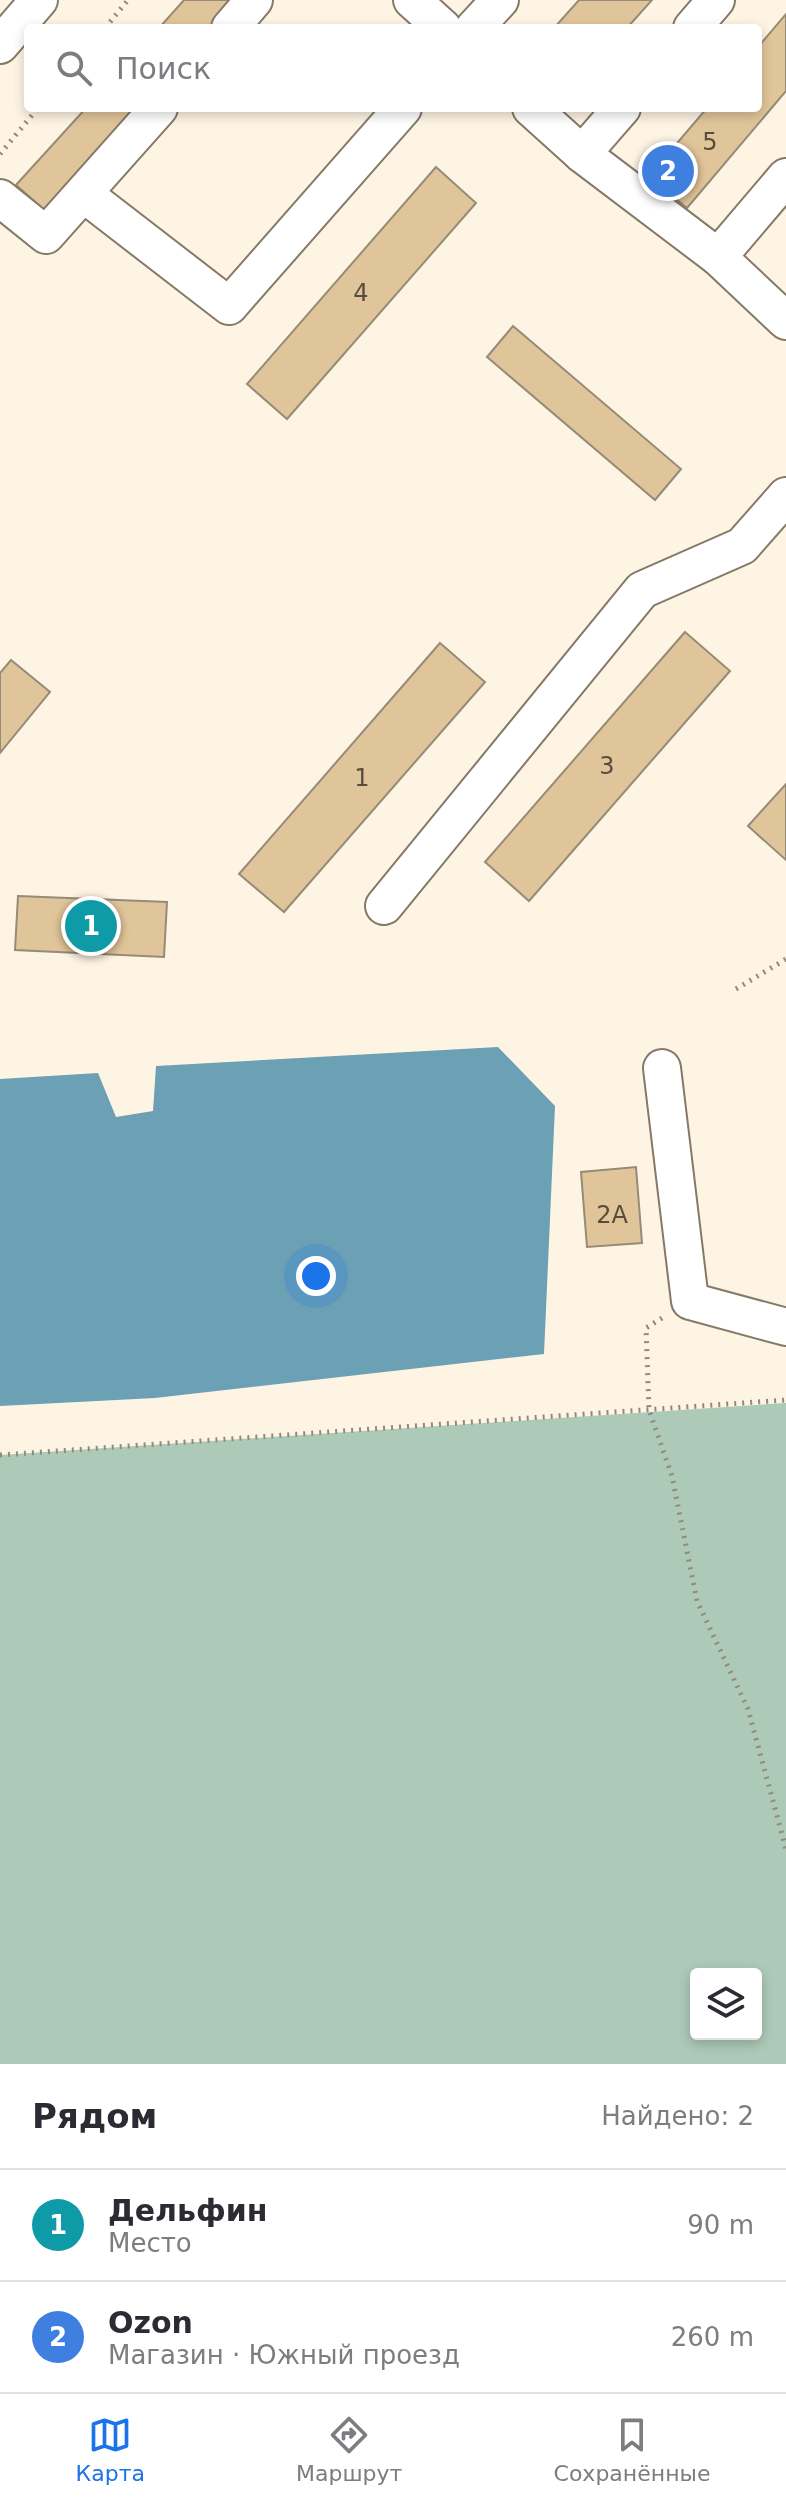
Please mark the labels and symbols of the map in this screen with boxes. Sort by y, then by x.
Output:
house number: 5 [702,128,718,156]
pin: 2 [642,141,694,201]
house number: 4 [353,279,369,307]
house number: 3 [599,752,615,780]
house number: 1 [354,764,370,792]
pin: 1 [65,896,117,956]
house number: 2А [596,1201,628,1229]
your location [296,1256,336,1296]

